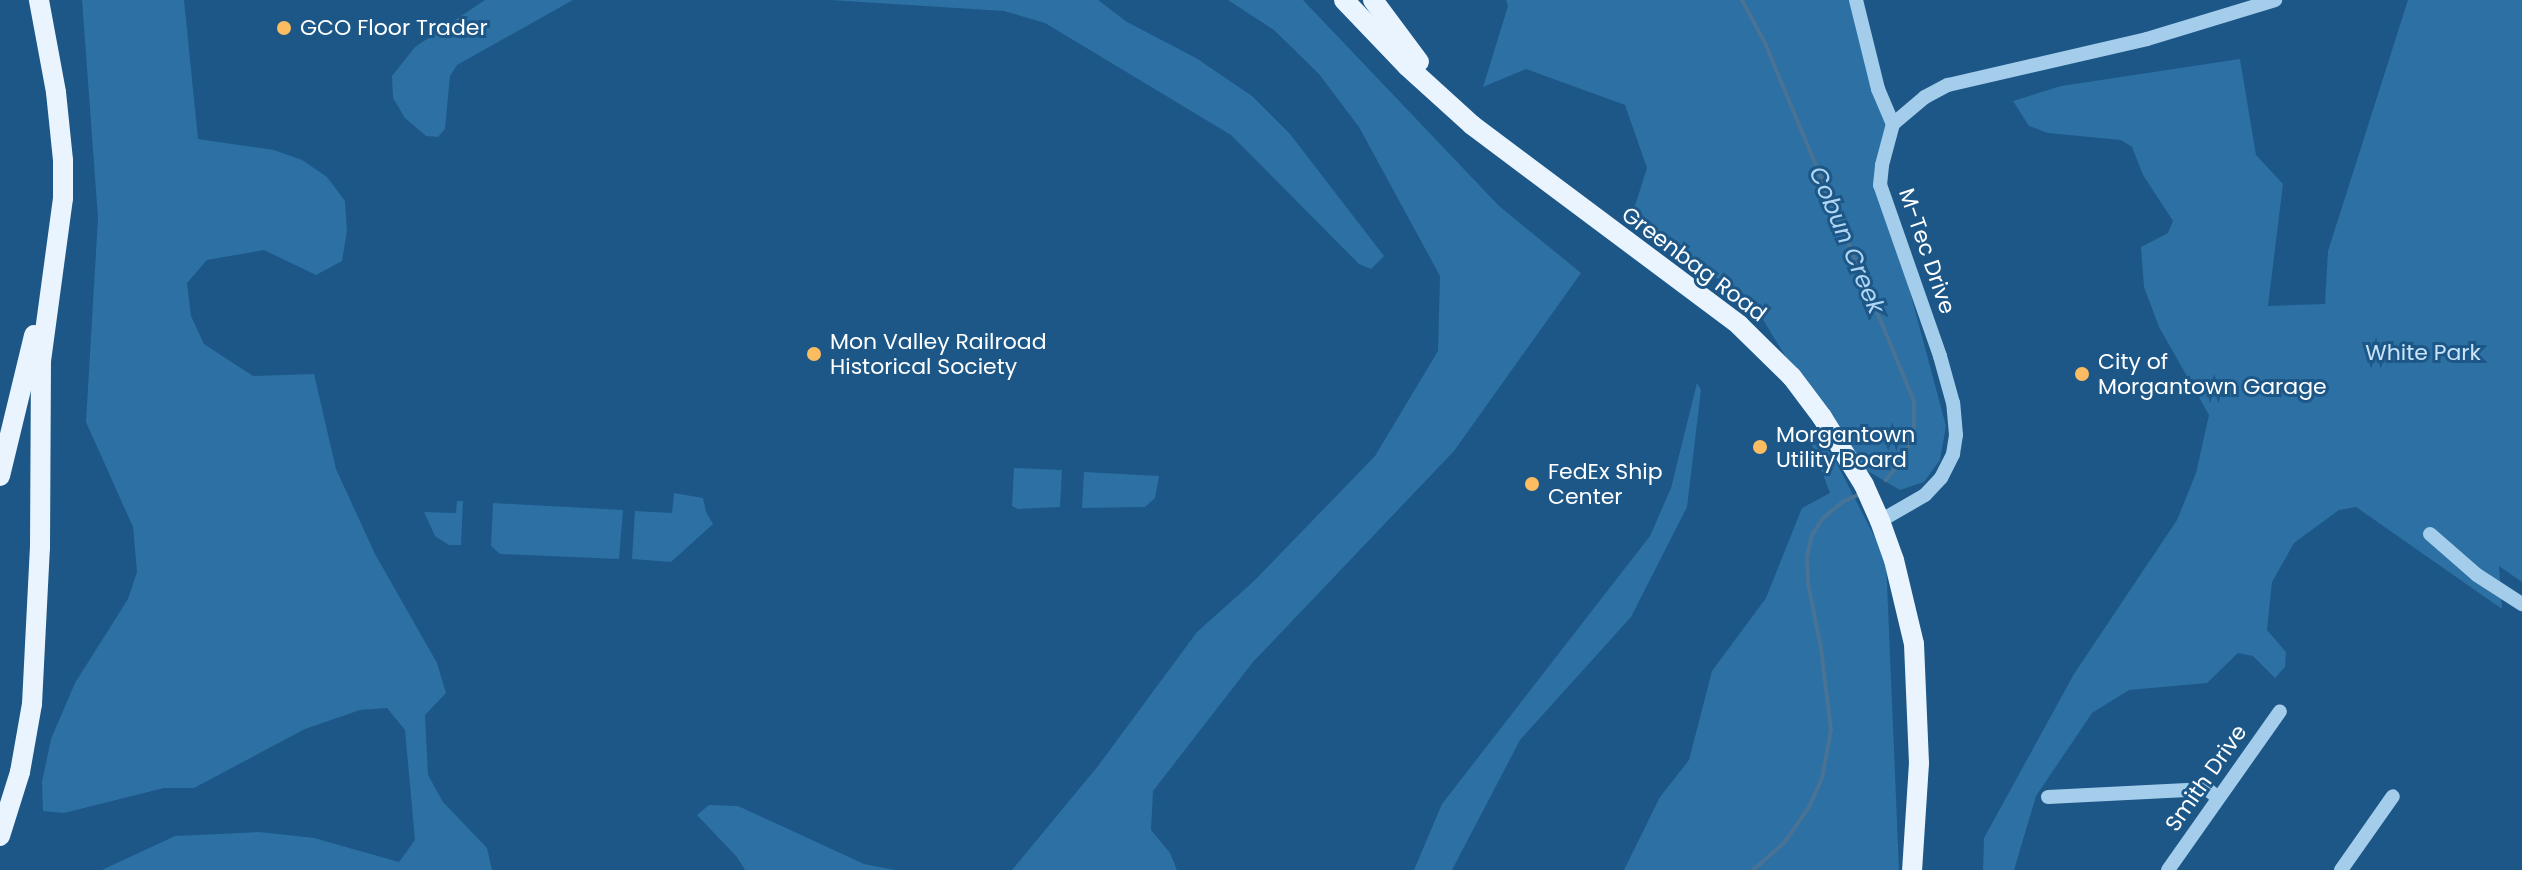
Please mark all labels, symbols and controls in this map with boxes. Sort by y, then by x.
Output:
place label: GCO Floor Trader [300,15,488,41]
marker: GCO Floor Trader [275,19,293,37]
water label: Cobun Creek [1803,162,1891,318]
street label: M-Tec Drive [1893,185,1961,317]
street label: Greenbag Road [1616,201,1772,327]
place label: Mon Valley Railroad Historical Society [830,328,1047,380]
park label: White Park [2365,340,2481,366]
marker: Mon Valley Railroad Historical Society [805,345,823,363]
place label: City of Morgantown Garage [2098,348,2327,400]
marker: City of Morgantown Garage [2073,365,2091,383]
place label: Morgantown Utility Board [1776,421,1915,472]
marker: Morgantown Utility Board [1751,438,1769,456]
place label: FedEx Ship Center [1548,458,1663,510]
marker: FedEx Ship Center [1523,475,1541,493]
street label: Smith Drive [2160,720,2252,836]

